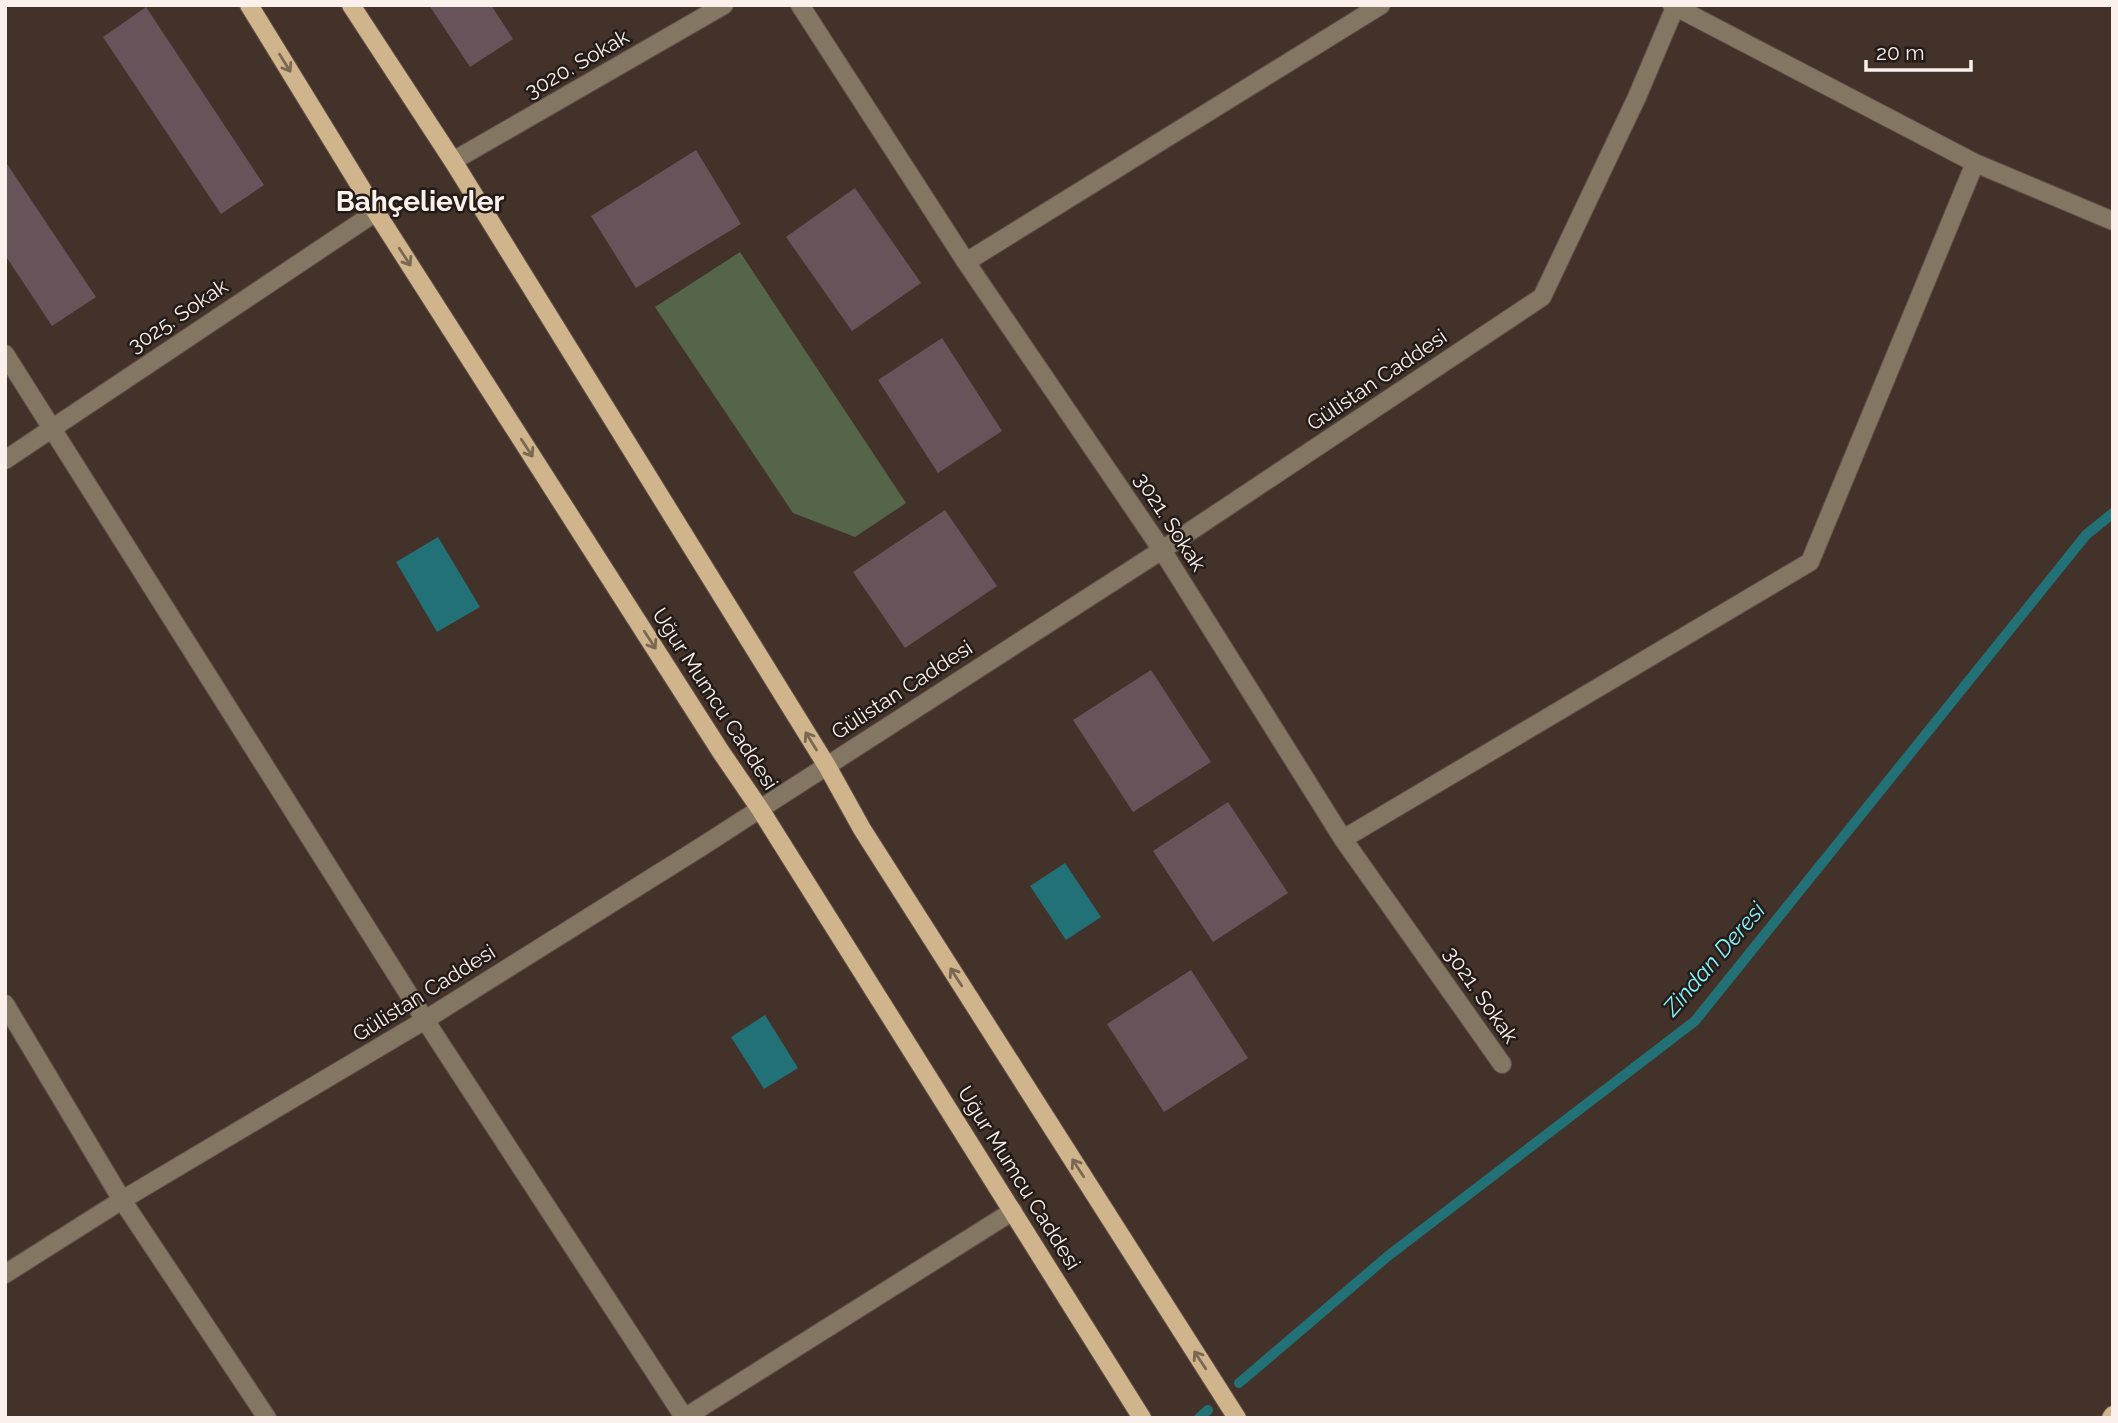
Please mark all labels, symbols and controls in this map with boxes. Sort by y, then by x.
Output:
street label: 3020. Sokak [520,24,633,103]
scale bar [1866,28,1971,72]
text: 20 m [1876,40,1924,65]
one-way arrow [278,53,292,73]
district label: Bahçelievler [336,185,505,218]
one-way arrow [398,246,412,266]
street label: 3025. Sokak [123,273,232,358]
street label: Gülistan Caddesi [1302,324,1451,436]
one-way arrow [521,438,535,458]
street label: 3021. Sokak [1129,468,1211,576]
street label: Uğur Mumcu Caddesi [647,603,784,794]
one-way arrow [643,630,657,650]
street label: Gülistan Caddesi [827,635,977,744]
one-way arrow [804,732,819,751]
water label: Zindan Deresi [1656,896,1771,1022]
street label: Gülistan Caddesi [348,939,499,1046]
street label: 3021. Sokak [1439,942,1524,1048]
one-way arrow [948,967,962,987]
street label: Uğur Mumcu Caddesi [953,1081,1086,1274]
one-way arrow [1071,1159,1085,1179]
one-way arrow [1193,1351,1207,1371]

